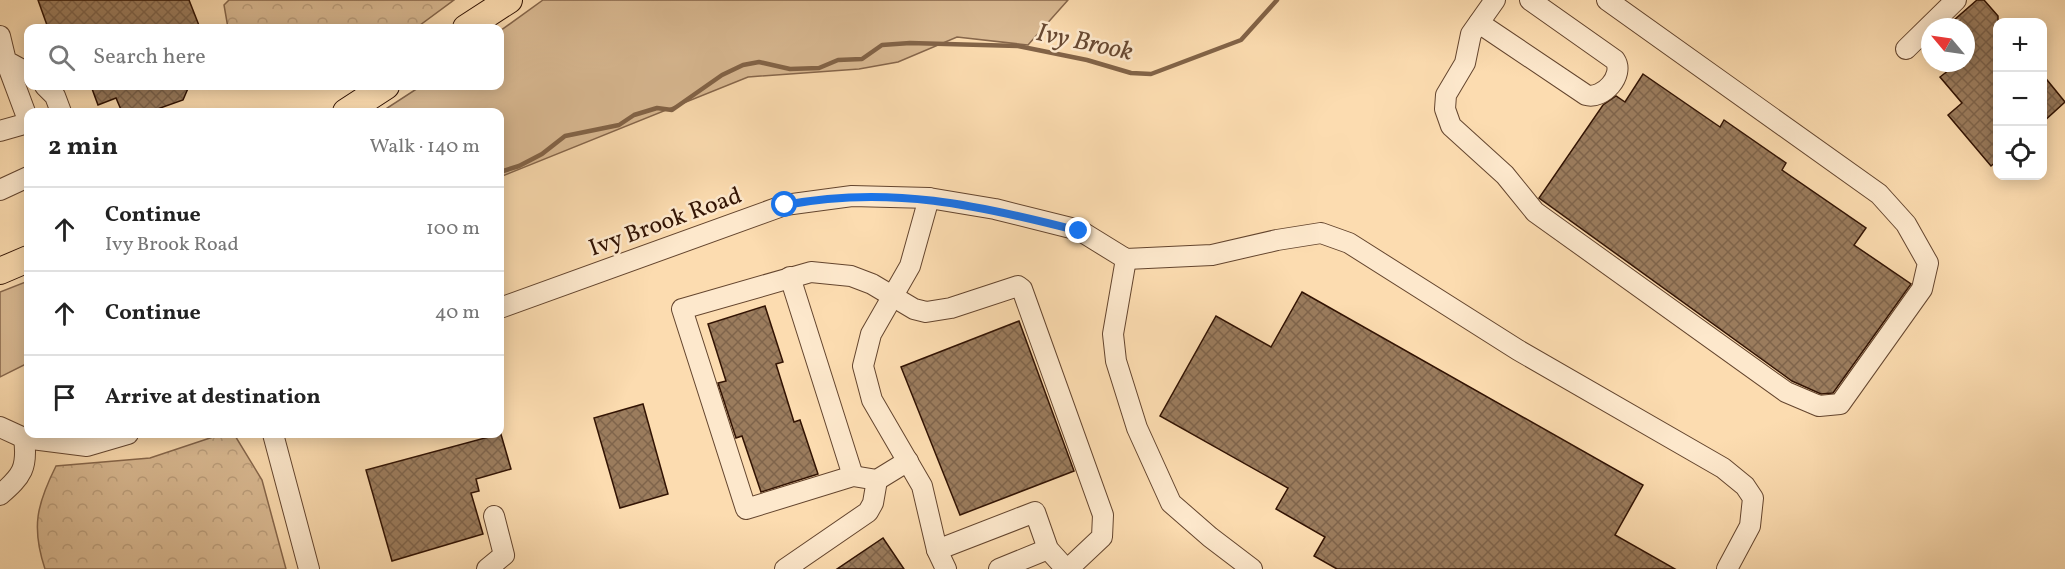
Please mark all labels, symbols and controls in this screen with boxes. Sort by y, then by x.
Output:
water label: Ivy Brook [1033,15,1136,71]
north arrow [1921,18,1975,72]
map controls [1993,18,2047,180]
button: + [1993,18,2047,72]
search box [24,24,504,90]
icon: search [45,41,78,74]
text: Search here [93,42,206,73]
button: − [1993,72,2047,126]
button: locate [1993,126,2047,180]
text: 2 min [48,129,118,165]
text: Walk · 140 m [370,133,480,161]
street label: Ivy Brook Road [584,179,747,266]
route start [771,191,797,217]
text: Continue [105,200,201,231]
icon: ahead [48,213,81,246]
text: 100 m [426,215,480,243]
route end [1065,217,1091,243]
text: Ivy Brook Road [105,231,239,259]
icon: ahead [48,297,81,330]
text: Continue [105,298,201,329]
text: 40 m [435,299,480,327]
icon: arrive [48,381,81,414]
text: Arrive at destination [105,382,321,413]

